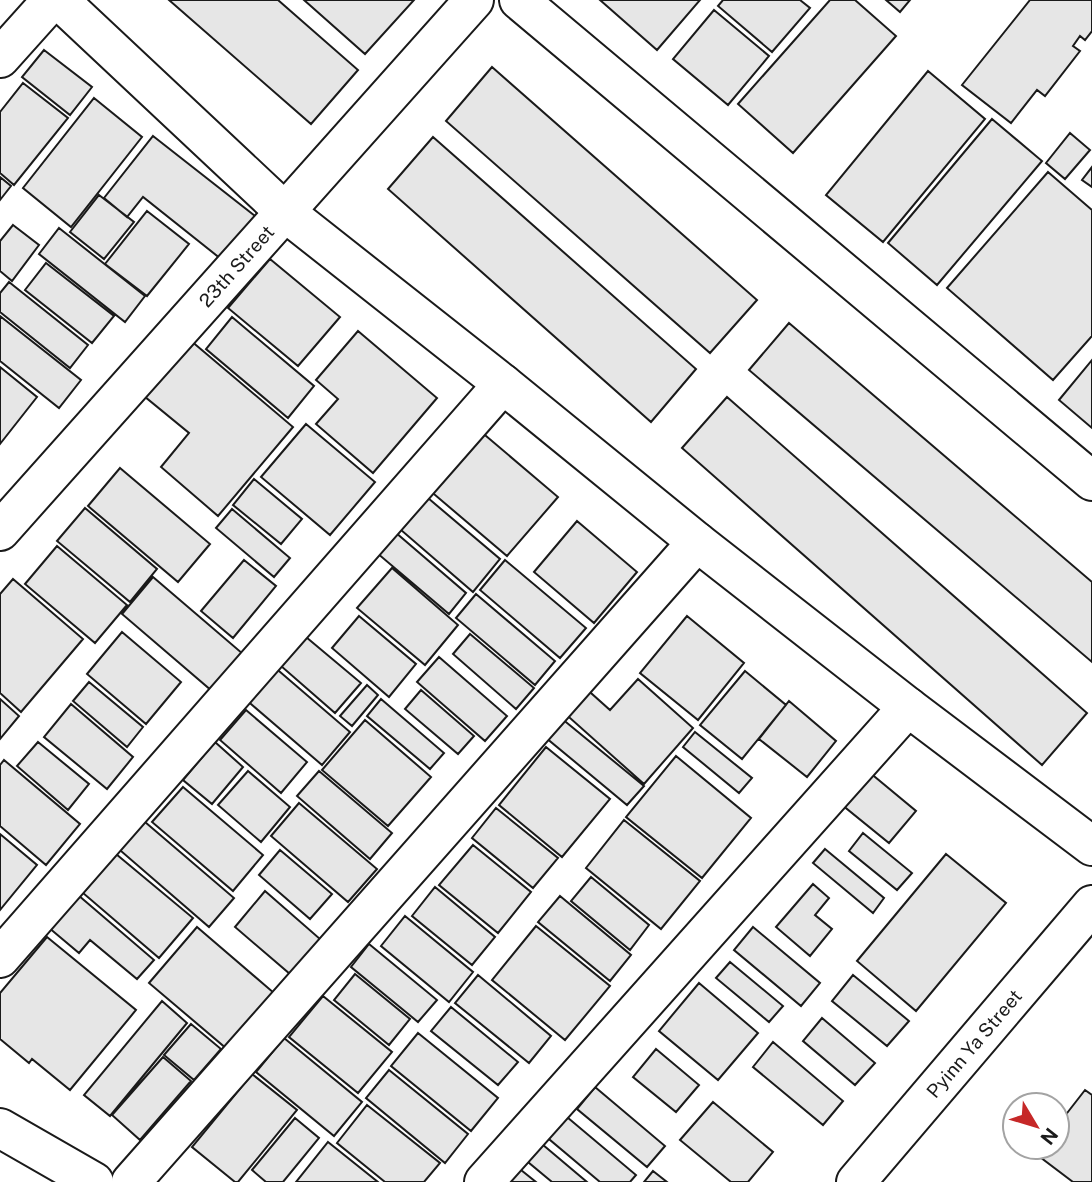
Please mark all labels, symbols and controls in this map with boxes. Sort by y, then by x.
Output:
street label: 23th Street [194,221,279,311]
street label: Pyinn Ya Street [922,985,1026,1102]
north arrow [1001,1091,1071,1161]
text: N [1036,1124,1063,1149]

